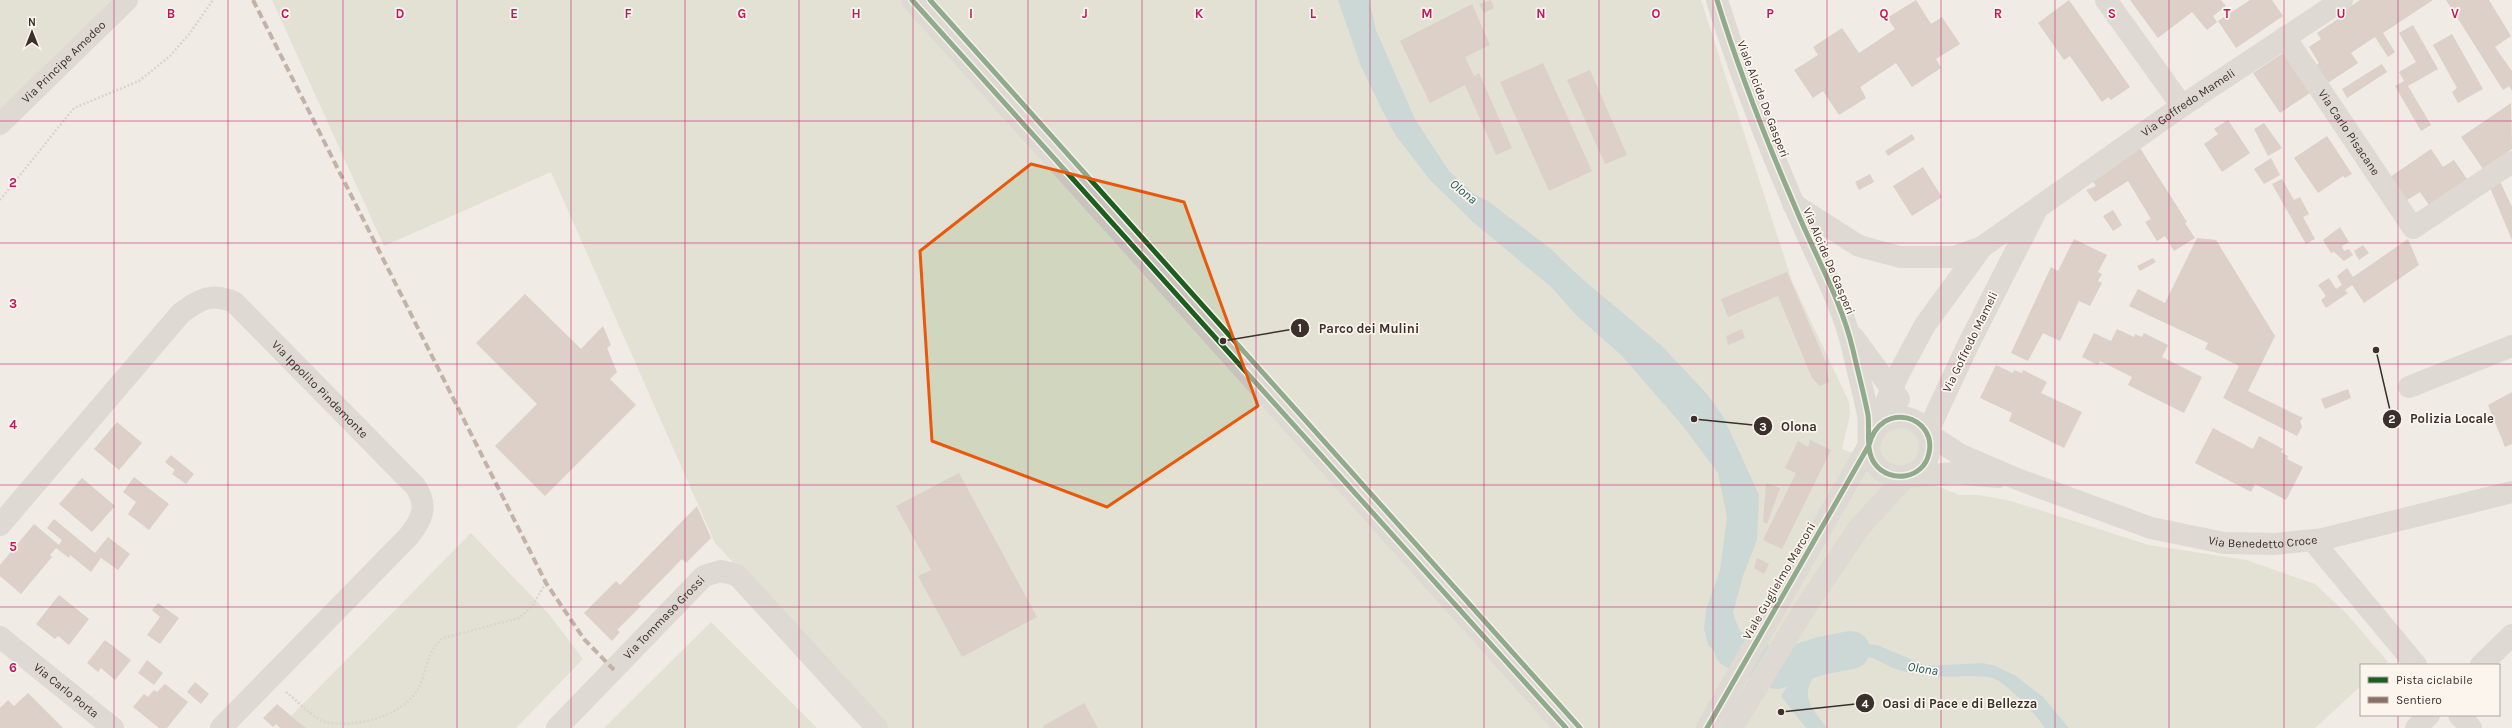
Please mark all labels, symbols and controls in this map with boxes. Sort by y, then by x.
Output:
text: B [167,6,175,21]
text: C [281,6,289,21]
text: D [396,6,405,21]
text: E [510,6,518,21]
text: F [624,6,632,21]
text: G [738,6,746,21]
text: H [851,6,861,21]
text: I [969,6,973,21]
text: J [1082,6,1088,21]
text: K [1195,6,1204,21]
text: L [1310,6,1317,21]
text: M [1421,6,1433,21]
text: N [1536,6,1546,21]
text: O [1652,6,1661,21]
text: P [1766,6,1774,21]
text: Q [1880,6,1889,21]
text: R [1994,6,2002,21]
text: S [2108,6,2116,21]
text: T [2224,6,2231,21]
text: U [2337,6,2345,21]
text: V [2451,6,2459,21]
north arrow [12,12,52,52]
text: N [28,16,36,29]
street label: Via Principe Amedeo [19,18,109,106]
street label: Viale Alcide De Gasperi [1734,39,1792,159]
street label: Via Goffredo Mameli [2138,66,2238,140]
street label: Via Carlo Pisacane [2315,87,2383,178]
text: 2 [9,175,17,190]
water label: Olona [1447,176,1481,207]
street label: Via Alcide De Gasperi [1800,206,1858,316]
street label: Via Goffredo Mameli [1940,289,2000,395]
text: 3 [9,296,17,311]
callout: Parco dei Mulini [1290,316,1427,341]
text: 1 [1298,321,1302,335]
text: Parco dei Mulini [1319,321,1419,336]
street label: Via Ippolito Pindemonte [269,338,371,441]
callout: Polizia Locale [2382,406,2501,431]
text: Polizia Locale [2410,411,2494,426]
text: 2 [2388,412,2396,426]
callout: Olona [1753,414,1825,439]
text: 4 [9,417,17,432]
text: Olona [1781,419,1817,434]
text: 3 [1759,420,1767,434]
street label: Viale Guglielmo Marconi [1740,520,1818,642]
street label: Via Benedetto Croce [2207,533,2318,551]
text: 5 [9,539,17,554]
street label: Via Tommaso Grossi [620,573,708,662]
water label: Olona [1907,659,1940,678]
text: 6 [9,660,17,675]
street label: Via Carlo Porta [31,660,102,721]
legend [2360,664,2500,716]
text: Pista ciclabile [2396,673,2473,687]
callout: Oasi di Pace e di Bellezza [1855,691,2046,716]
text: Sentiero [2396,693,2442,707]
text: Oasi di Pace e di Bellezza [1883,696,2037,711]
text: 4 [1861,697,1869,711]

